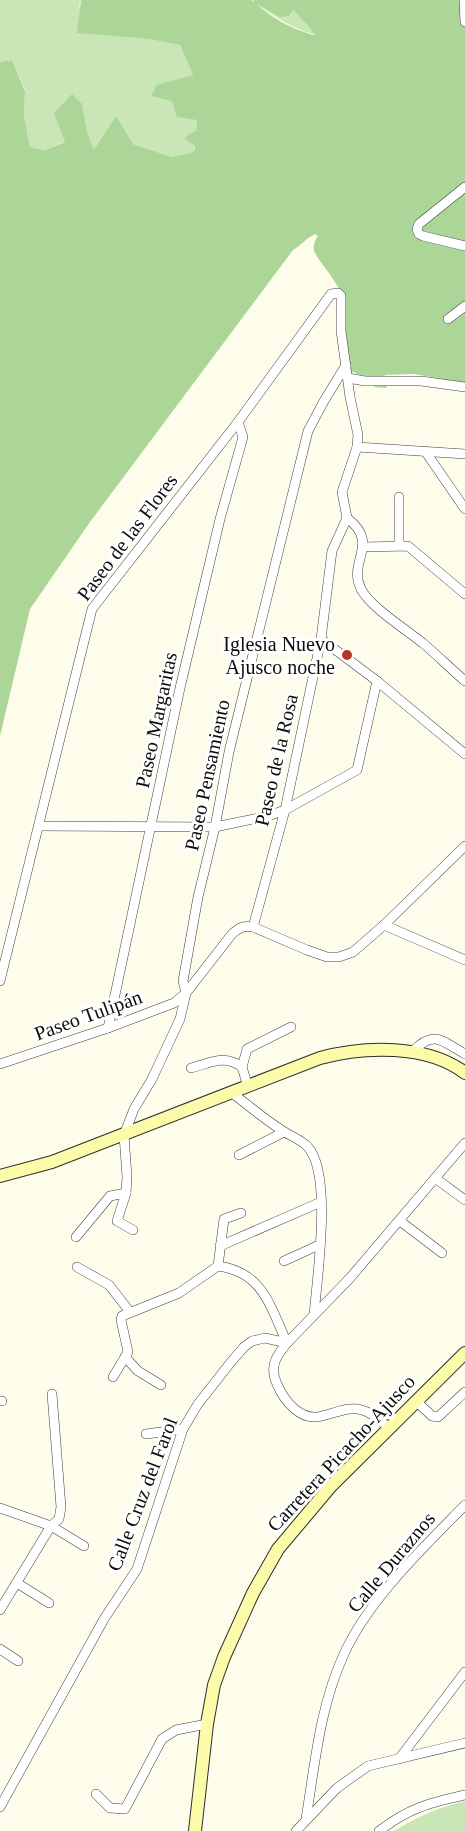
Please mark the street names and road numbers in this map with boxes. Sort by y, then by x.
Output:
street label: Paseo de las Flores [72,469,182,605]
street label: Paseo Margaritas [131,650,182,790]
street label: Paseo de la Rosa [250,692,302,828]
street label: Paseo Pensamiento [180,697,234,853]
street label: Paseo Tulipán [31,985,145,1046]
street label: Carretera Picacho-Ajusco [263,1370,420,1537]
street label: Calle Cruz del Farol [103,1414,182,1574]
street label: Calle Duraznos [343,1507,439,1617]

